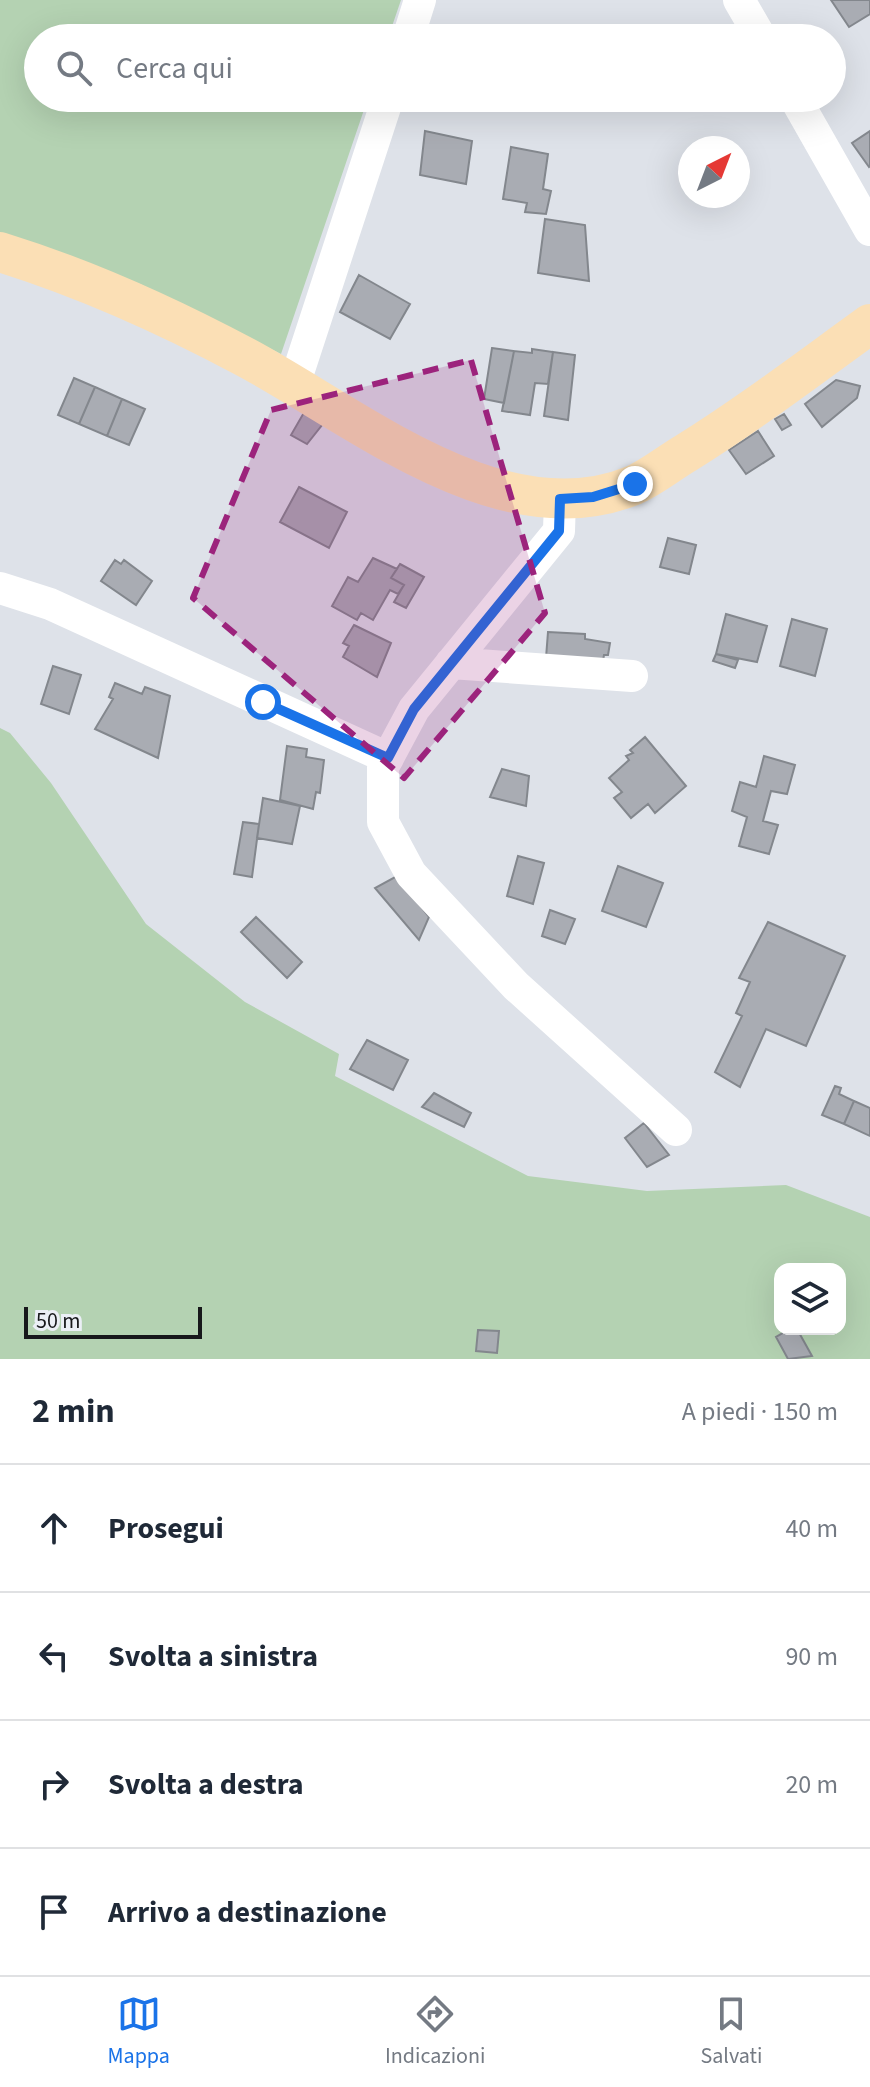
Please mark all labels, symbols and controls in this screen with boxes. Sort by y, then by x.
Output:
search box [24,24,846,112]
icon: search [52,46,96,90]
text: Cerca qui [116,47,233,90]
north arrow [678,136,750,208]
route end [617,466,653,502]
route start [245,684,281,720]
map controls [774,1263,846,1335]
button: layers [774,1263,846,1335]
scale bar [24,1303,202,1339]
text: 50 m [36,1305,81,1337]
text: 2 min [32,1387,115,1436]
text: A piedi · 150 m [682,1393,838,1430]
icon: ahead [32,1506,76,1550]
text: Prosegui [108,1507,224,1550]
text: 40 m [785,1510,838,1547]
icon: left [32,1634,76,1678]
text: Svolta a sinistra [108,1635,318,1678]
text: 90 m [785,1638,838,1675]
icon: right [32,1762,76,1806]
text: Svolta a destra [108,1763,304,1806]
text: 20 m [785,1766,838,1803]
icon: arrive [32,1890,76,1934]
text: Arrivo a destinazione [108,1891,387,1934]
tab: Mappa [108,1992,170,2072]
tab: Indicazioni [385,1992,485,2072]
tab: Salvati [701,1992,762,2072]

